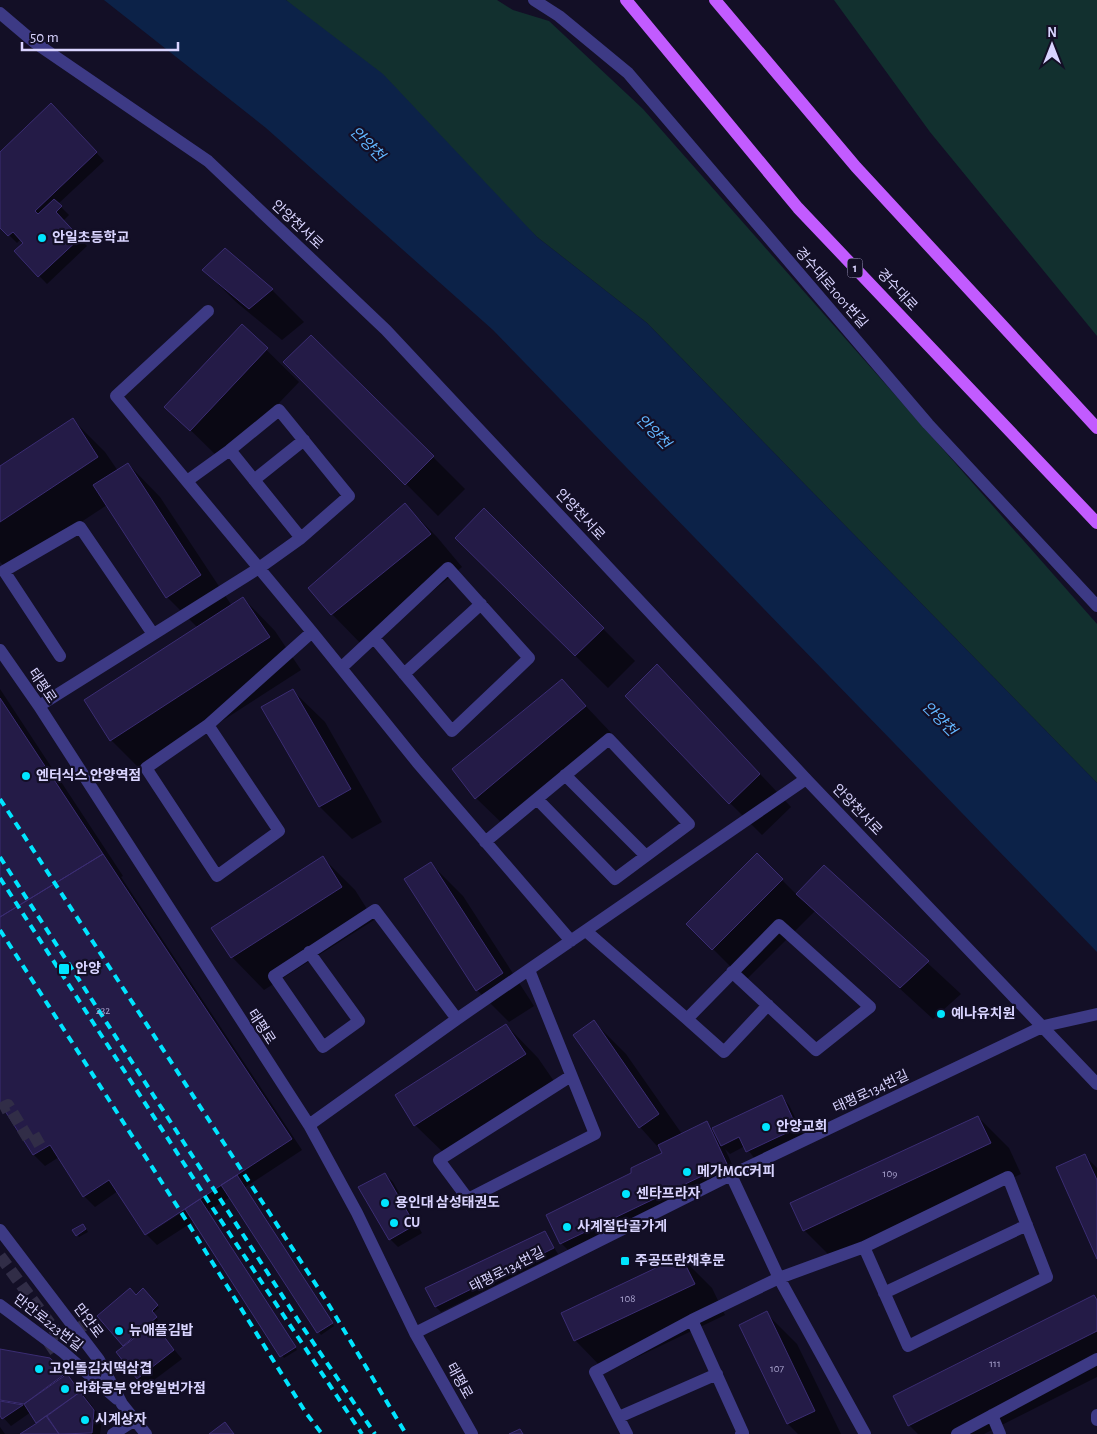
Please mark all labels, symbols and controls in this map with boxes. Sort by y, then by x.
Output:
scale bar [22,20,179,52]
north arrow [1027,20,1077,70]
text: N [1047,26,1057,40]
text: 50 m [30,30,59,45]
water label: 안양천 [347,123,389,165]
street label: 안양천서로 [269,196,327,252]
place label: 안일초등학교 [52,229,129,245]
marker: 안일초등학교 [36,232,48,244]
street label: 경수대로1001번길 [792,244,870,331]
road number: 1 [848,258,862,278]
street label: 경수대로 [874,266,920,314]
water label: 안양천 [633,411,675,453]
street label: 안양천서로 [553,485,609,543]
street label: 태평로 [25,666,60,706]
water label: 안양천 [919,698,961,740]
place label: 엔터식스 안양역점 [36,768,141,783]
marker: 엔터식스 안양역점 [20,770,32,782]
street label: 안양천서로 [830,781,886,838]
place label: 안양 [75,961,101,976]
marker: 안양 [57,962,71,976]
house number: 232 [96,1005,110,1016]
street label: 태평로 [245,1006,278,1047]
place label: 예나유치원 [951,1006,1015,1021]
marker: 예나유치원 [935,1008,947,1020]
street label: 태평로134번길 [831,1067,911,1116]
place label: 안양교회 [776,1119,828,1134]
marker: 안양교회 [760,1121,772,1133]
place label: 메가MGC커피 [697,1164,775,1179]
marker: 메가MGC커피 [681,1166,693,1178]
house number: 109 [883,1168,897,1179]
place label: 센타프라자 [636,1186,701,1201]
marker: 센타프라자 [620,1188,632,1200]
place label: 용인대 삼성태권도 [395,1195,500,1210]
marker: 용인대 삼성태권도 [379,1197,391,1209]
place label: CU [404,1216,420,1230]
marker: CU [388,1217,400,1229]
place label: 사계절단골가게 [577,1219,667,1234]
marker: 사계절단골가게 [561,1221,573,1233]
street label: 태평로134번길 [467,1244,547,1295]
place label: 주공뜨란채후문 [635,1253,725,1268]
marker: 주공뜨란채후문 [619,1255,631,1267]
street label: 만안로223번길 [11,1291,86,1354]
house number: 108 [621,1293,635,1304]
street label: 만안로 [71,1301,106,1341]
place label: 뉴애플김밥 [129,1323,194,1338]
marker: 뉴애플김밥 [113,1325,125,1337]
house number: 111 [989,1358,1001,1369]
street label: 태평로 [444,1360,475,1401]
place label: 고인돌김치떡삼겹 [49,1361,152,1376]
marker: 고인돌김치떡삼겹 [33,1363,45,1375]
house number: 107 [770,1363,784,1374]
place label: 라화쿵부 안양일번가점 [75,1381,206,1396]
marker: 라화쿵부 안양일번가점 [59,1383,71,1395]
place label: 시계상자 [95,1412,147,1427]
marker: 시계상자 [79,1414,91,1426]

